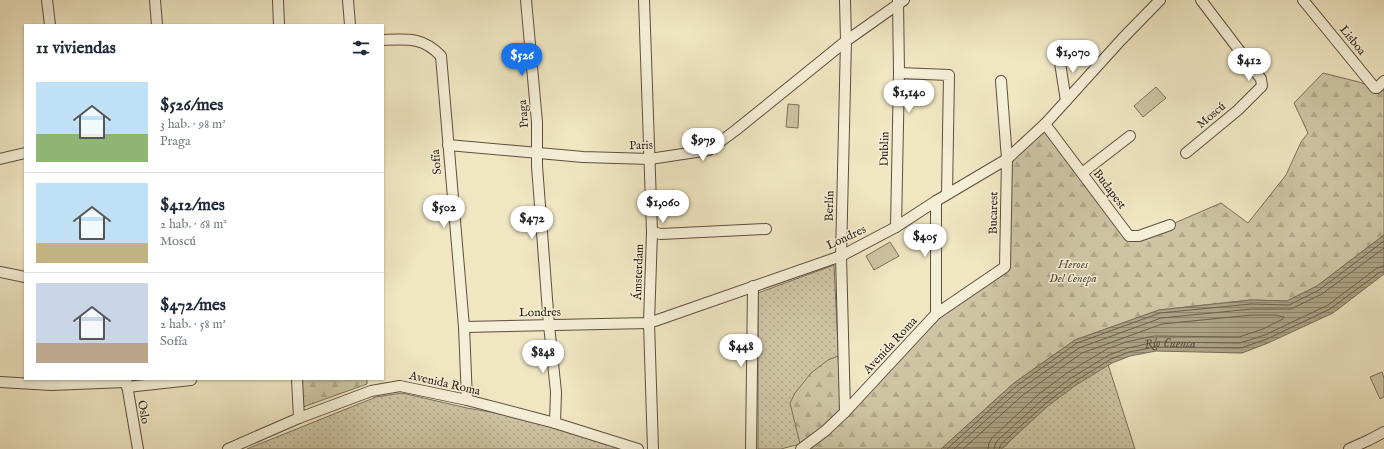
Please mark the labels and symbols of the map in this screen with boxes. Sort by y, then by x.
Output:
street label: Lisboa [1336,22,1370,59]
pin: $1,070 [1040,40,1106,74]
pin: $526 [498,43,546,77]
pin: $412 [1225,48,1273,82]
pin: $1,140 [876,80,942,114]
street label: Praga [515,99,532,129]
street label: Moscú [1194,99,1229,132]
pin: $979 [679,128,727,162]
street label: Dublin [877,131,892,167]
street label: Paris [629,138,653,153]
street label: Sofía [428,148,445,175]
street label: Budapest [1089,166,1129,213]
pin: $1,060 [630,190,696,224]
street label: Berlín [822,190,837,222]
street label: Bucarest [986,192,1001,235]
pin: $502 [420,195,468,229]
pin: $472 [508,206,556,240]
street label: Londres [824,222,868,253]
pin: $405 [901,224,949,258]
street label: Ámsterdam [629,243,647,302]
park label: Heroes Del Cenepa [1049,257,1097,286]
street label: Londres [519,305,561,320]
street label: Avenida Roma [860,313,921,378]
pin: $448 [717,334,765,368]
water label: Río Cuenca [1142,334,1196,354]
pin: $848 [519,340,567,374]
street label: Avenida Roma [407,368,483,399]
street label: Oslo [134,399,153,426]

